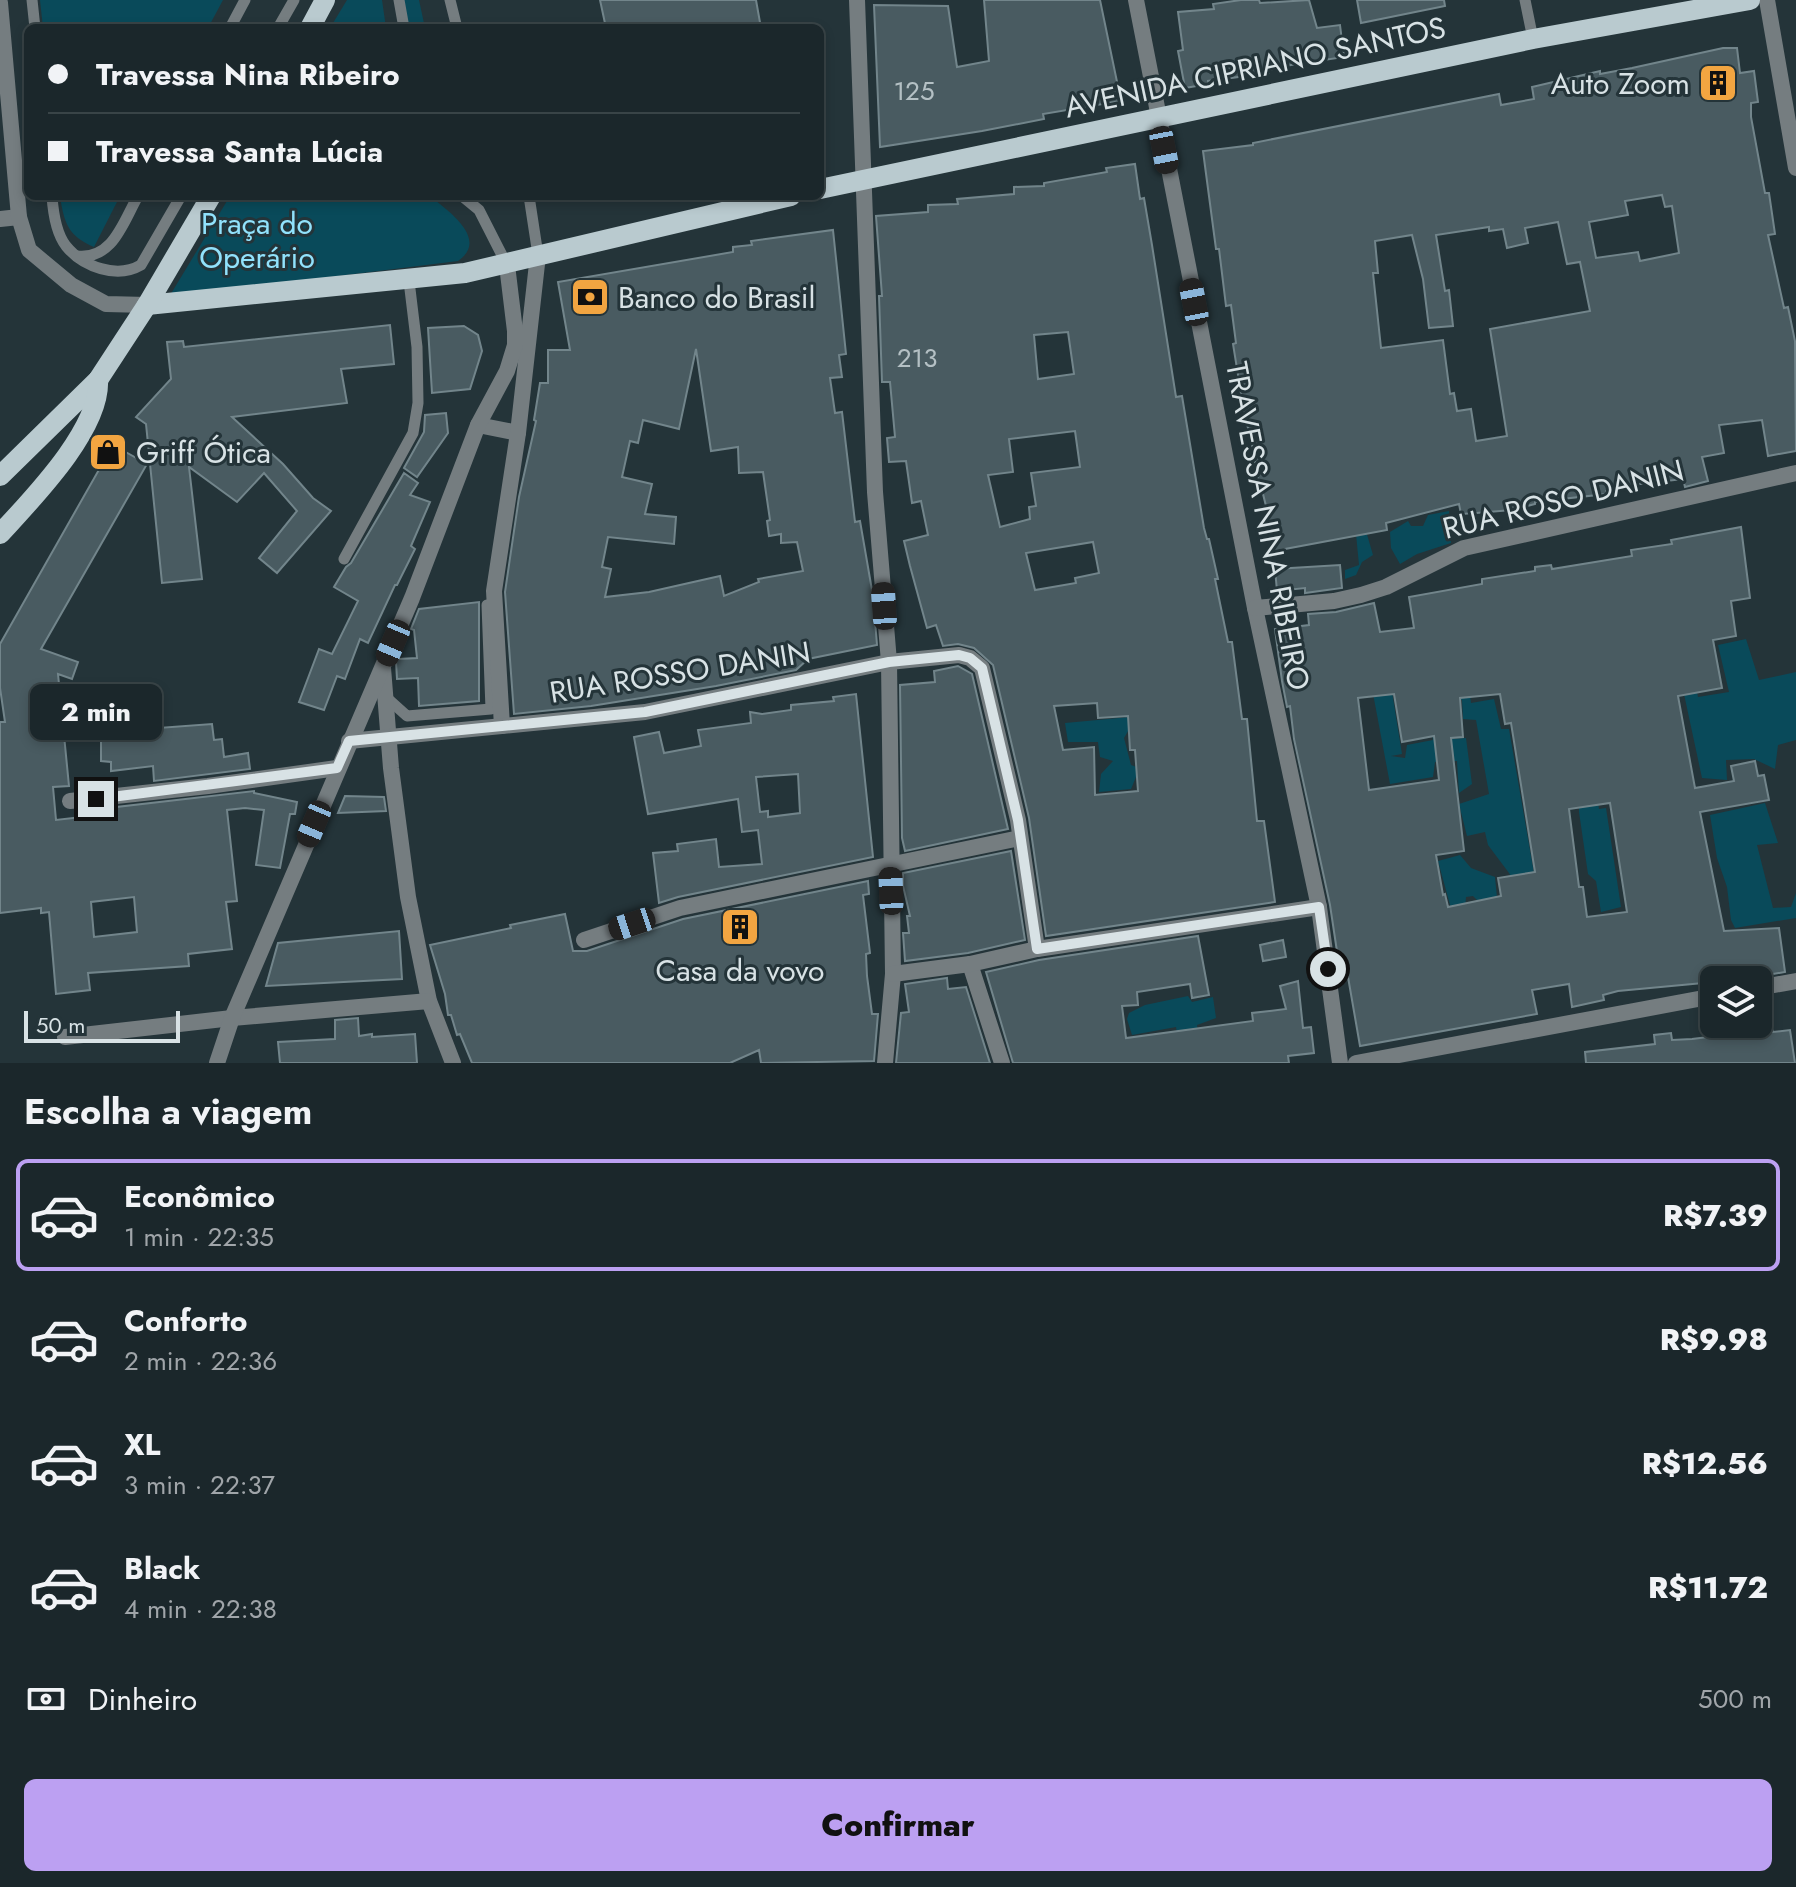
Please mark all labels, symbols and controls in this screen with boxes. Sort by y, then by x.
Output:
street label: AVENIDA CIPRIANO SANTOS [1061,6,1449,128]
text: Travessa Nina Ribeiro [96,53,400,96]
place label: Auto Zoom [1551,62,1690,105]
building icon: Auto Zoom [1697,62,1739,104]
house number: 125 [893,72,935,110]
car [1148,124,1180,176]
text: Travessa Santa Lúcia [96,130,383,173]
park label: Praça do Operário [199,202,315,279]
bank icon: Banco do Brasil [569,276,611,318]
place label: Banco do Brasil [618,276,815,319]
car [1178,276,1210,328]
house number: 213 [897,339,937,377]
street label: TRAVESSA NINA RIBEIRO [1215,358,1321,694]
shop icon: Griff Ótica [87,431,129,473]
place label: Griff Ótica [136,431,271,474]
street label: RUA ROSO DANIN [1438,448,1688,550]
car [870,581,898,631]
car [373,616,413,670]
street label: RUA ROSSO DANIN [546,630,814,714]
callout: 2 min [30,683,162,739]
text: 2 min [61,693,131,731]
route end [78,781,114,817]
car [294,797,334,851]
car [878,867,904,915]
car [605,905,659,943]
building icon: Casa da vovo [719,906,761,948]
place label: Casa da vovo [656,949,824,992]
route start [1310,951,1346,987]
map controls [1700,966,1772,1038]
button: layers [1700,966,1772,1038]
scale bar [24,1007,180,1043]
text: 50 m [36,1009,85,1041]
text: Escolha a viagem [24,1085,312,1137]
text: Econômico [124,1175,275,1218]
icon: car [28,1179,100,1251]
text: R$7.39 [1663,1194,1768,1237]
text: 1 min · 22:35 [124,1218,274,1256]
text: Conforto [124,1299,248,1342]
icon: car [28,1303,100,1375]
text: R$9.98 [1660,1318,1768,1361]
text: 2 min · 22:36 [124,1342,277,1380]
text: XL [124,1423,160,1466]
icon: car [28,1427,100,1499]
text: R$12.56 [1642,1442,1768,1485]
text: 3 min · 22:37 [124,1466,275,1504]
text: Black [124,1547,200,1590]
icon: car [28,1551,100,1623]
text: R$11.72 [1648,1566,1768,1609]
text: 4 min · 22:38 [124,1590,277,1628]
icon: cash [24,1677,68,1721]
text: Dinheiro [88,1678,197,1721]
text: 500 m [1698,1680,1772,1718]
button: Confirmar [24,1779,1772,1871]

